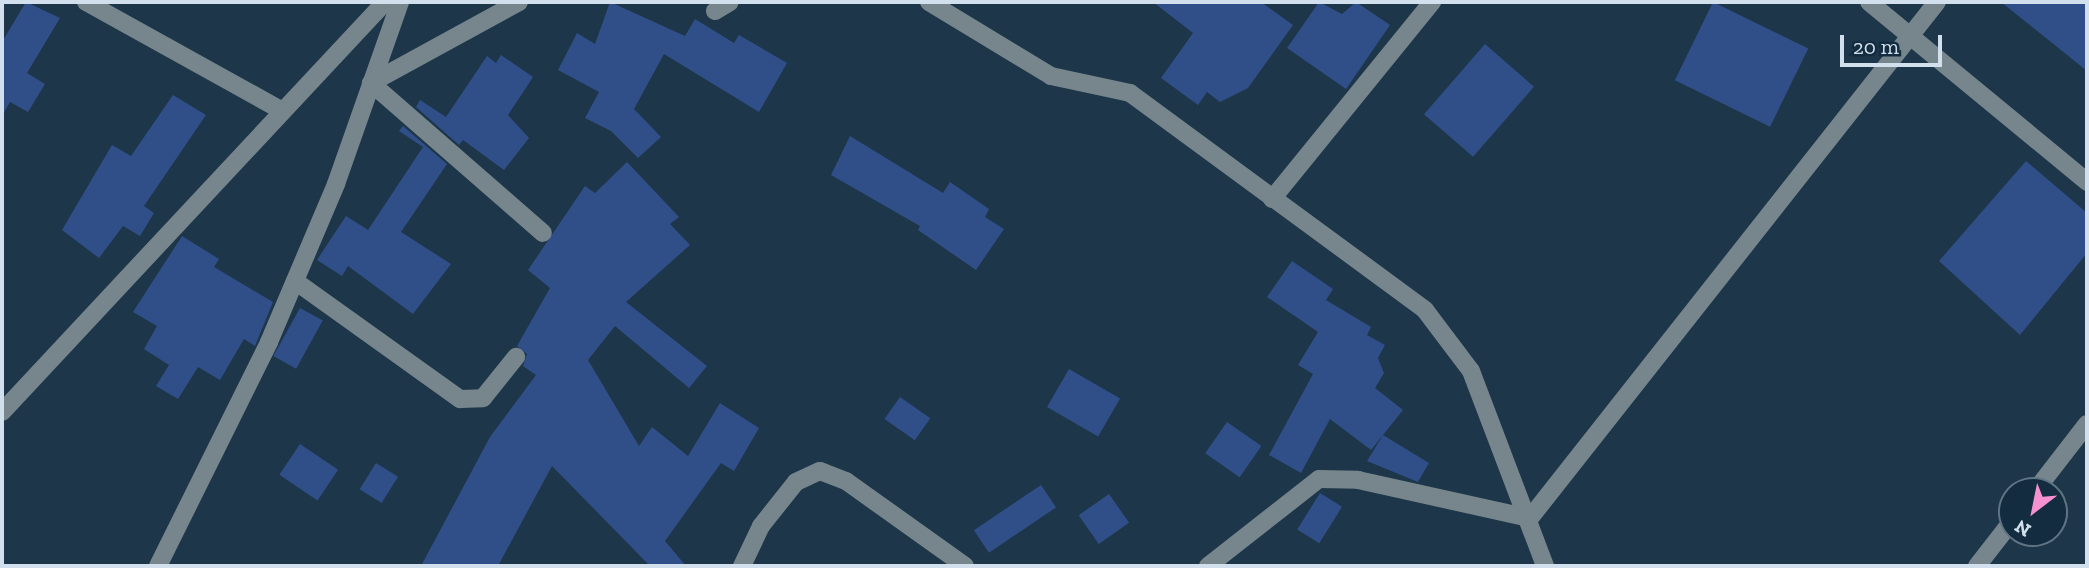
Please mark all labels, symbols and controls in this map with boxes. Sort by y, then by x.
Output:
scale bar [1844,21,1946,65]
text: 20 m [1853,34,1899,59]
north arrow [1998,477,2068,547]
text: N [2010,515,2035,542]

